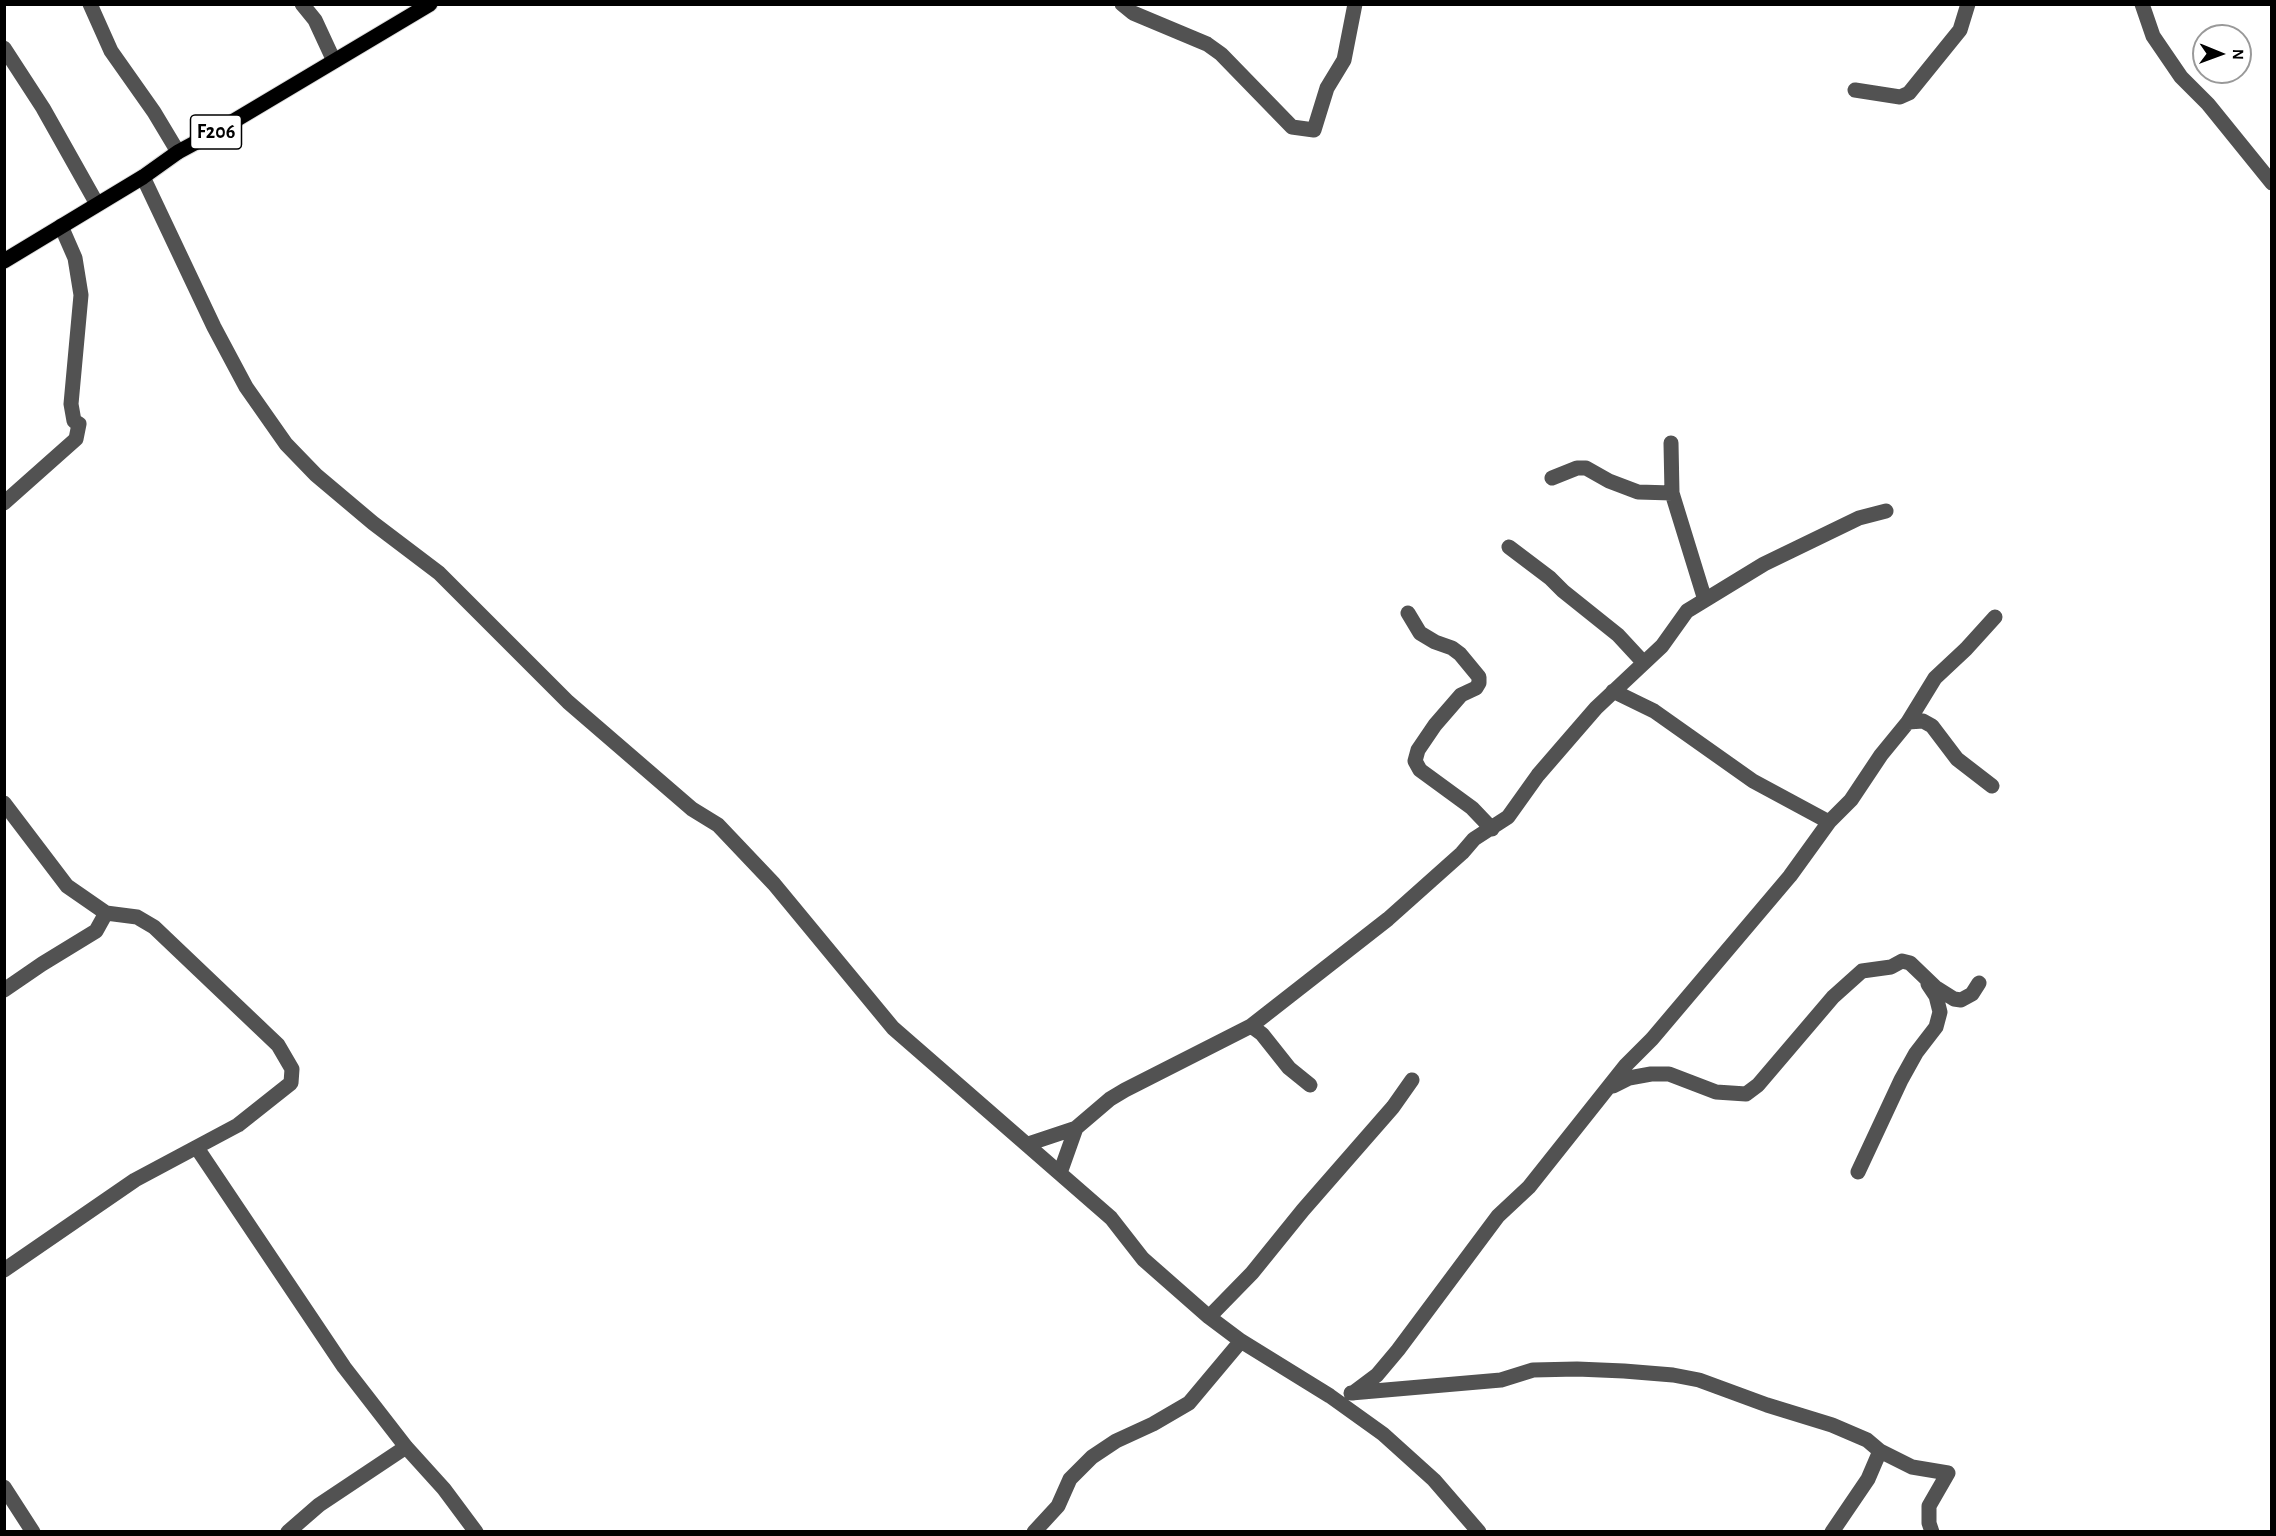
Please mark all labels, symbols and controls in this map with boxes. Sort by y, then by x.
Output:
north arrow [2192,24,2252,84]
text: N [2230,49,2246,60]
road number: F206 [190,115,242,149]

